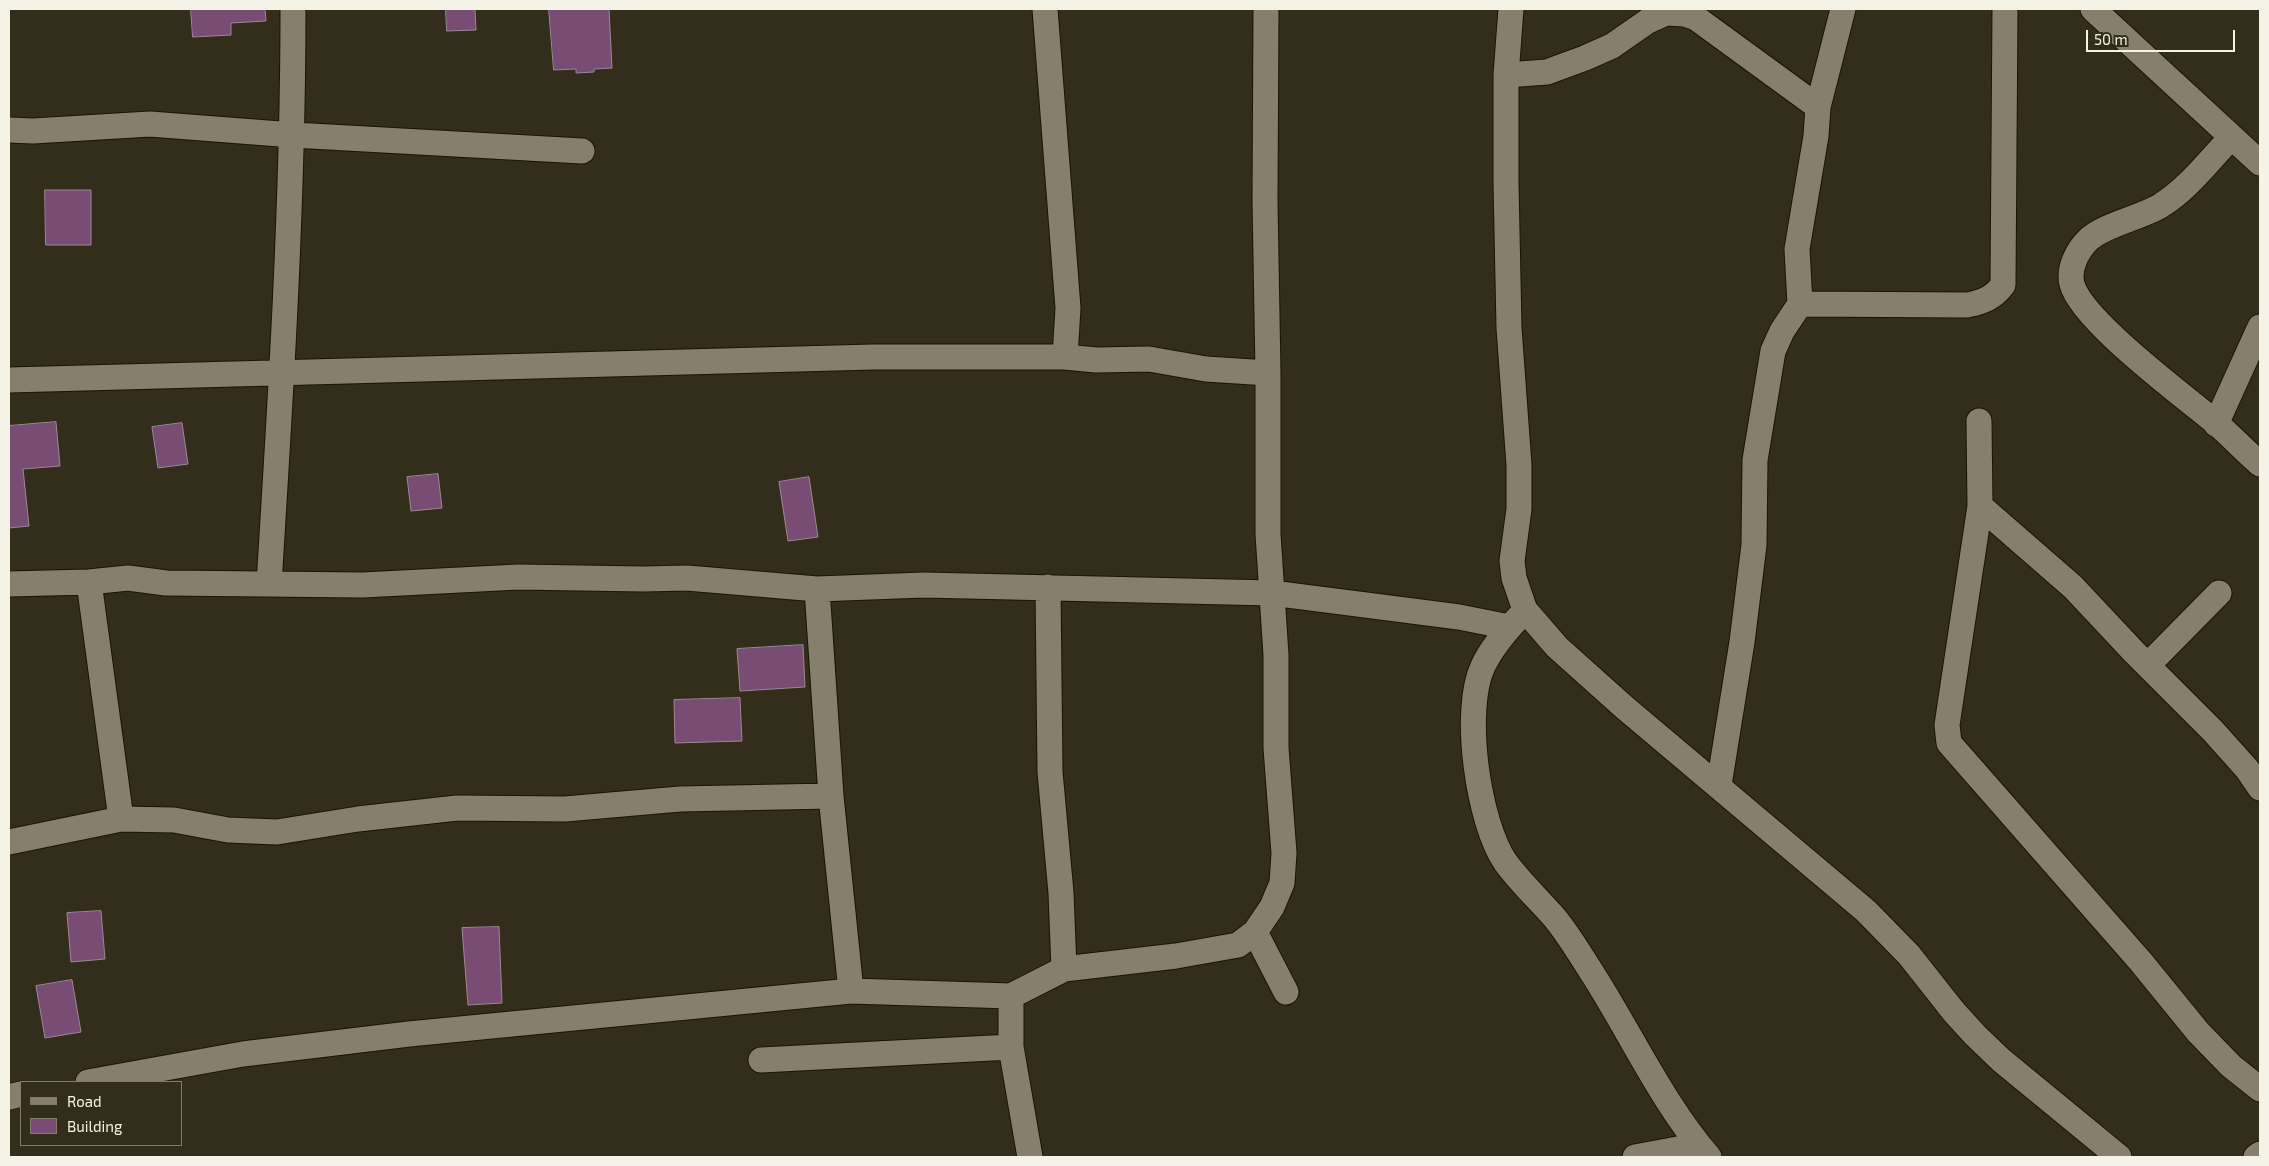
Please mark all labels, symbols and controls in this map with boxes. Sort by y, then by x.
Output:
scale bar [2089,20,2238,52]
text: 50 m [2094,30,2128,48]
legend [20,1081,182,1146]
text: Road [67,1092,102,1110]
text: Building [67,1117,122,1135]

